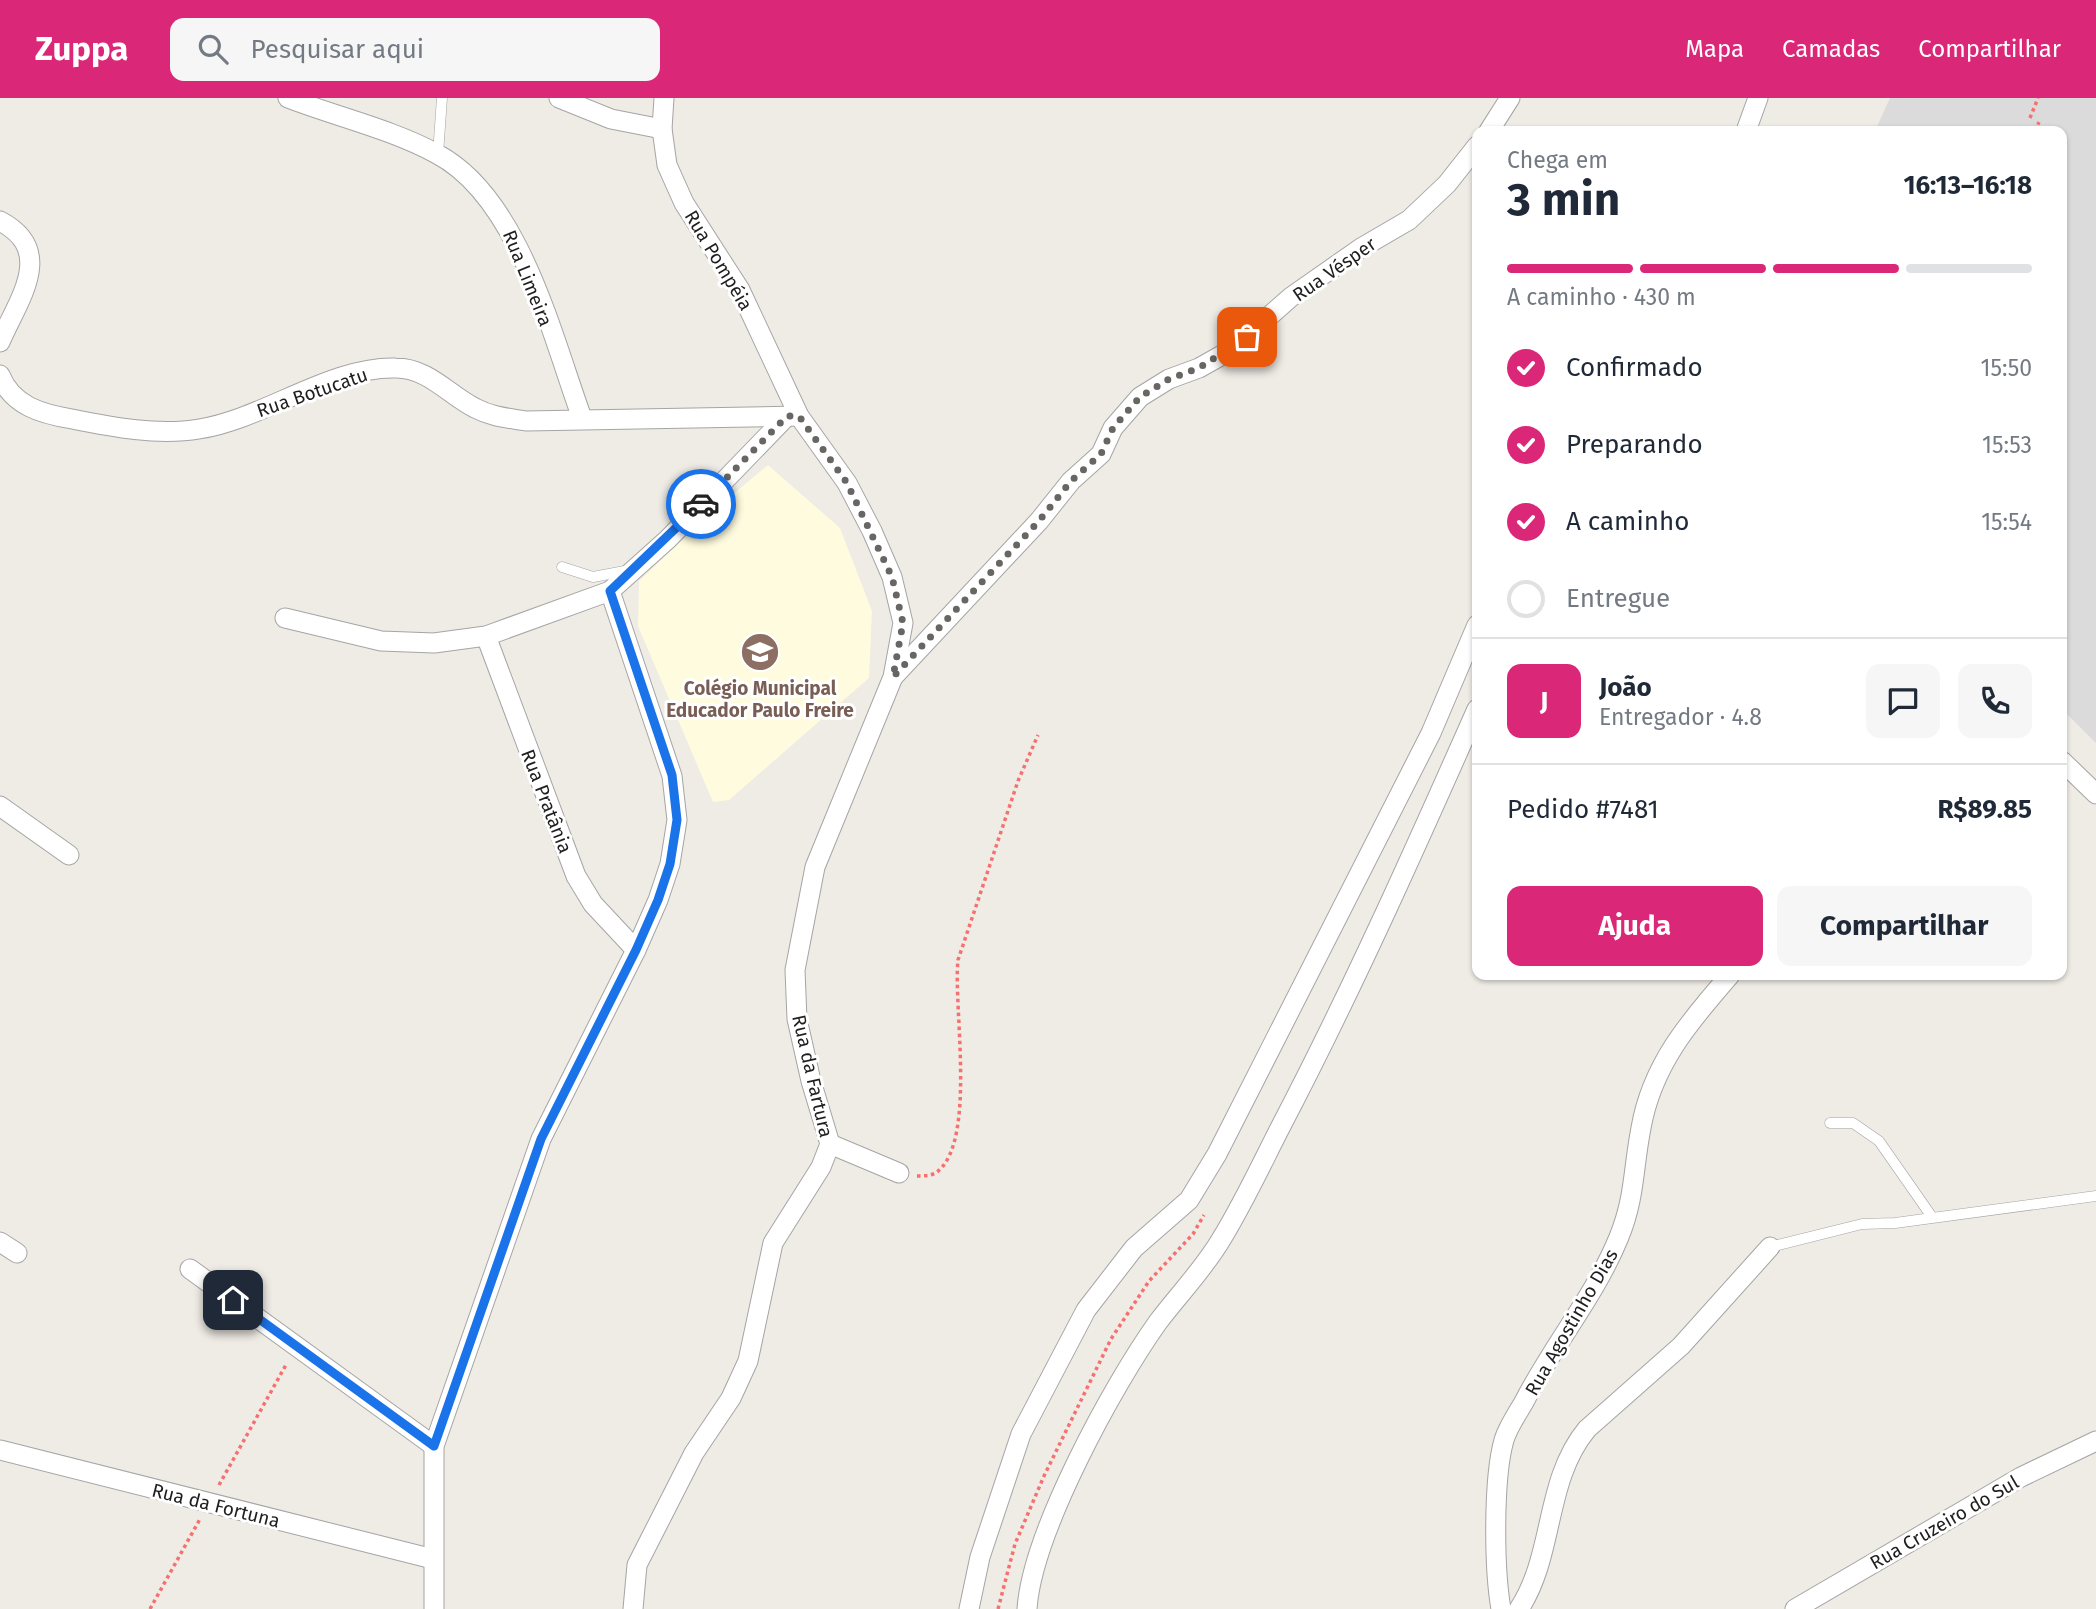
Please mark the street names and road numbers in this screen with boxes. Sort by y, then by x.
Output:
street label: Rua Pompéia [680,206,758,315]
street label: Rua Limeira [498,227,557,330]
street label: Rua Vésper [1288,232,1381,306]
street label: Rua Botucatu [254,363,371,422]
street label: Rua Pratânia [516,746,577,856]
street label: Rua da Fartura [787,1012,838,1140]
street label: Rua Agostinho Dias [1520,1245,1623,1400]
street label: Rua Cruzeiro do Sul [1866,1470,2023,1574]
street label: Rua da Fortuna [149,1478,282,1533]

